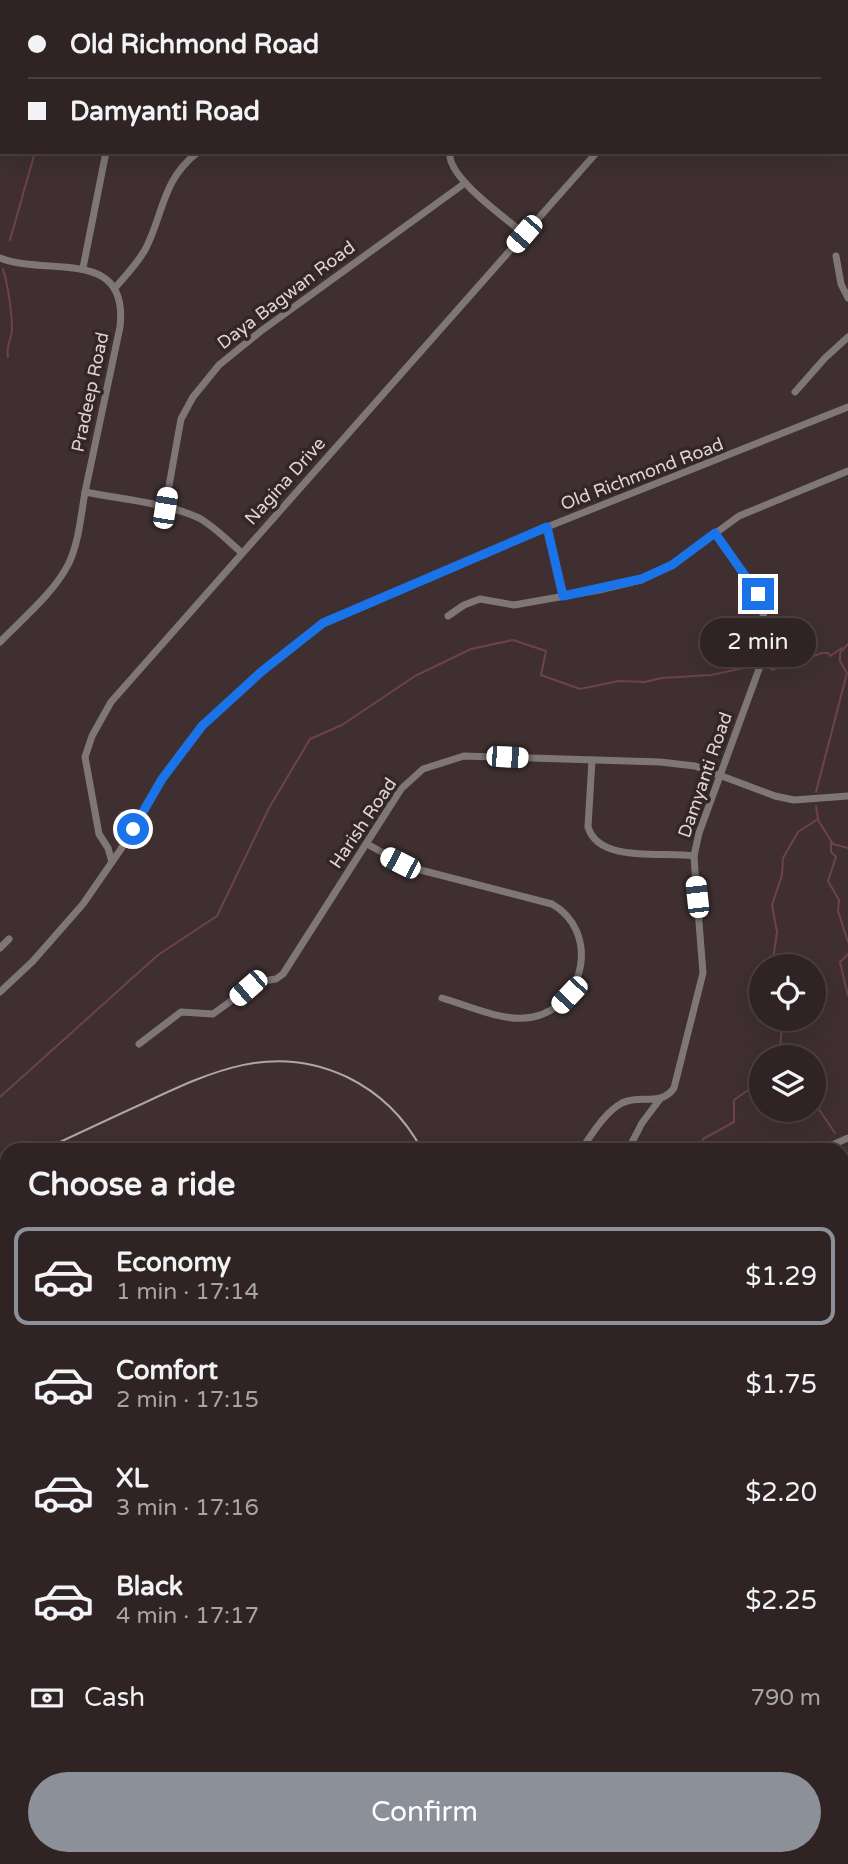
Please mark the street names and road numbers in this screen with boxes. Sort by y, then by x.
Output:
street label: Daya Bagwan Road [213,236,359,354]
street label: Pradeep Road [67,330,113,454]
street label: Nagina Drive [240,433,330,529]
street label: Old Richmond Road [558,433,726,515]
street label: Damyanti Road [673,709,737,841]
street label: Harish Road [325,773,401,873]

